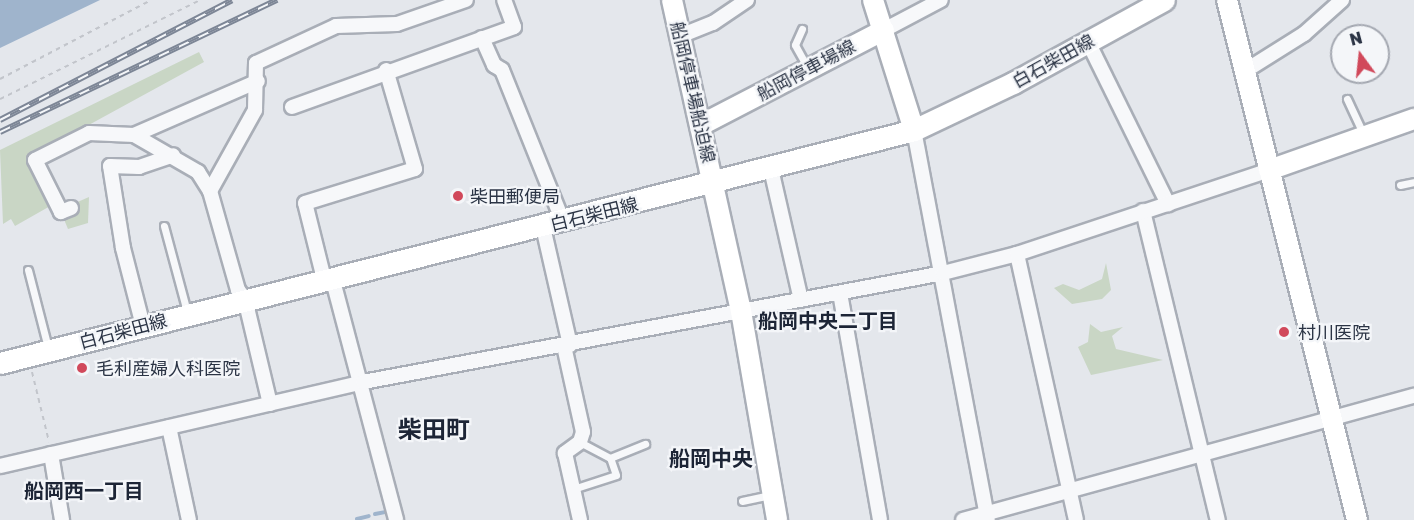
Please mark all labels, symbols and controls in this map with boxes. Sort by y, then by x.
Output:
street label: 船岡停車場船迫線 [666,19,720,165]
north arrow [1330,24,1390,84]
text: N [1347,27,1364,50]
street label: 白石柴田線 [1008,30,1098,92]
street label: 船岡停車場線 [753,35,859,105]
place label: 柴田郵便局 [470,185,560,207]
marker: 柴田郵便局 [451,189,465,203]
street label: 白石柴田線 [548,193,640,235]
district label: 船岡中央二丁目 [758,308,898,332]
street label: 白石柴田線 [77,309,169,353]
place label: 村川医院 [1298,321,1370,343]
marker: 村川医院 [1275,323,1293,341]
place label: 毛利産婦人科医院 [96,357,240,379]
marker: 毛利産婦人科医院 [73,359,91,377]
district label: 柴田町 [398,415,470,443]
district label: 船岡中央 [669,445,753,471]
district label: 船岡西一丁目 [24,478,144,502]

